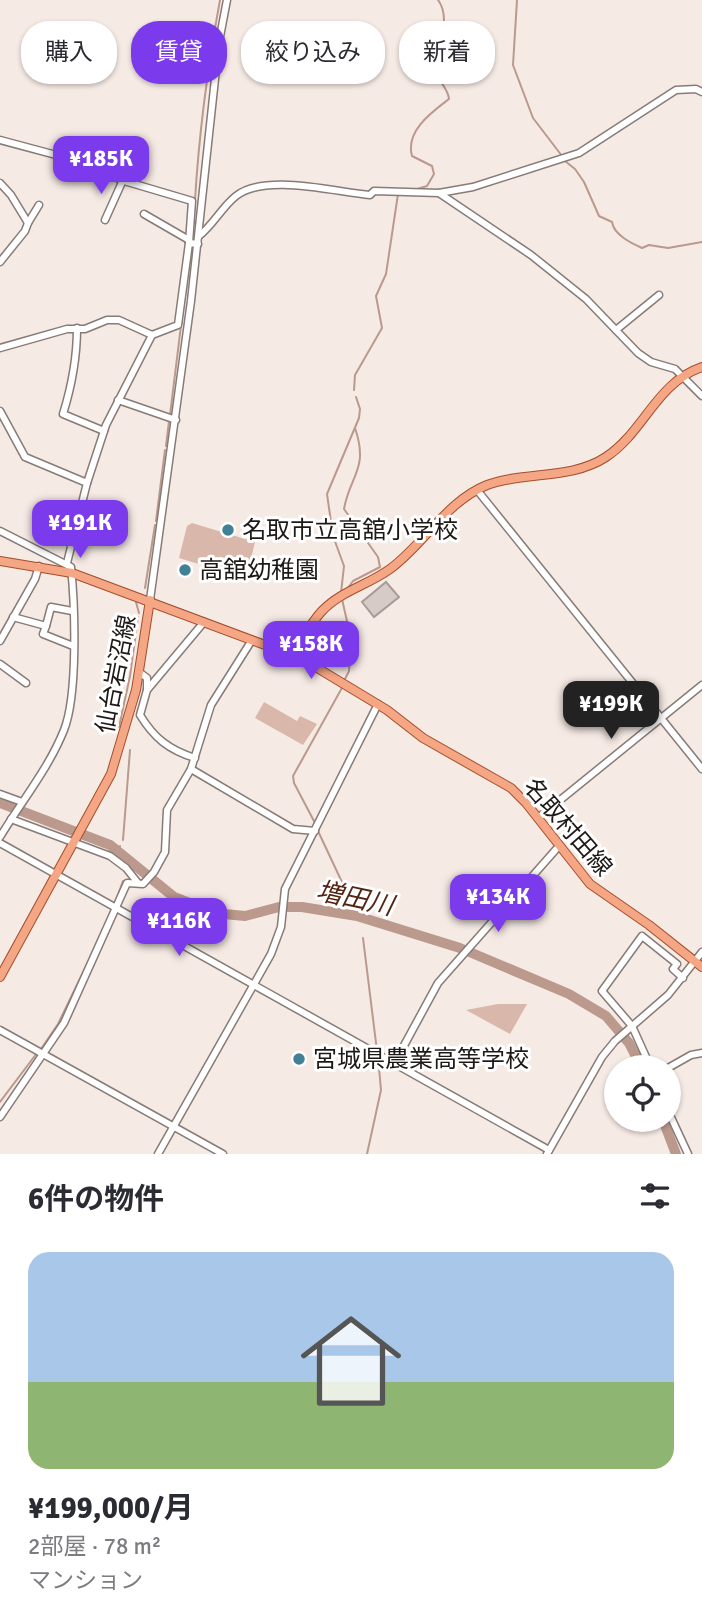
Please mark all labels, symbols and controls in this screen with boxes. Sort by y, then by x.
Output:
chip: 購入 [21,21,117,84]
chip: 賃貸 [131,21,227,84]
chip: 絞り込み [241,21,385,84]
chip: 新着 [399,21,495,84]
pin: ¥185K [52,136,150,196]
text: ¥185K [69,144,133,173]
pin: ¥191K [31,500,129,560]
text: ¥191K [48,508,112,537]
place label: 名取市立高舘小学校 [242,515,458,545]
marker: 名取市立高舘小学校 [220,522,236,538]
place label: 高舘幼稚園 [199,555,319,585]
marker: 高舘幼稚園 [177,562,193,578]
street label: 仙台岩沼線 [90,612,142,736]
pin: ¥158K [262,622,360,681]
text: ¥158K [279,629,343,658]
pin: ¥199K [562,682,660,741]
text: ¥199K [579,689,643,718]
street label: 名取村田線 [517,772,619,882]
pin: ¥134K [449,874,547,934]
water label: 増田川 [313,875,399,923]
text: ¥134K [466,882,530,911]
pin: ¥116K [130,898,228,958]
text: ¥116K [147,906,211,935]
place label: 宮城県農業高等学校 [313,1044,529,1074]
marker: 宮城県農業高等学校 [291,1051,307,1067]
map controls [604,1055,681,1132]
button: locate [604,1055,681,1132]
icon: filters [636,1177,674,1215]
text: 6件の物件 [28,1181,164,1218]
icon: home [288,1298,414,1424]
text: ¥199,000/月 [28,1490,194,1527]
text: 2部屋 · 78 m² [28,1532,161,1561]
text: マンション [28,1566,143,1595]

